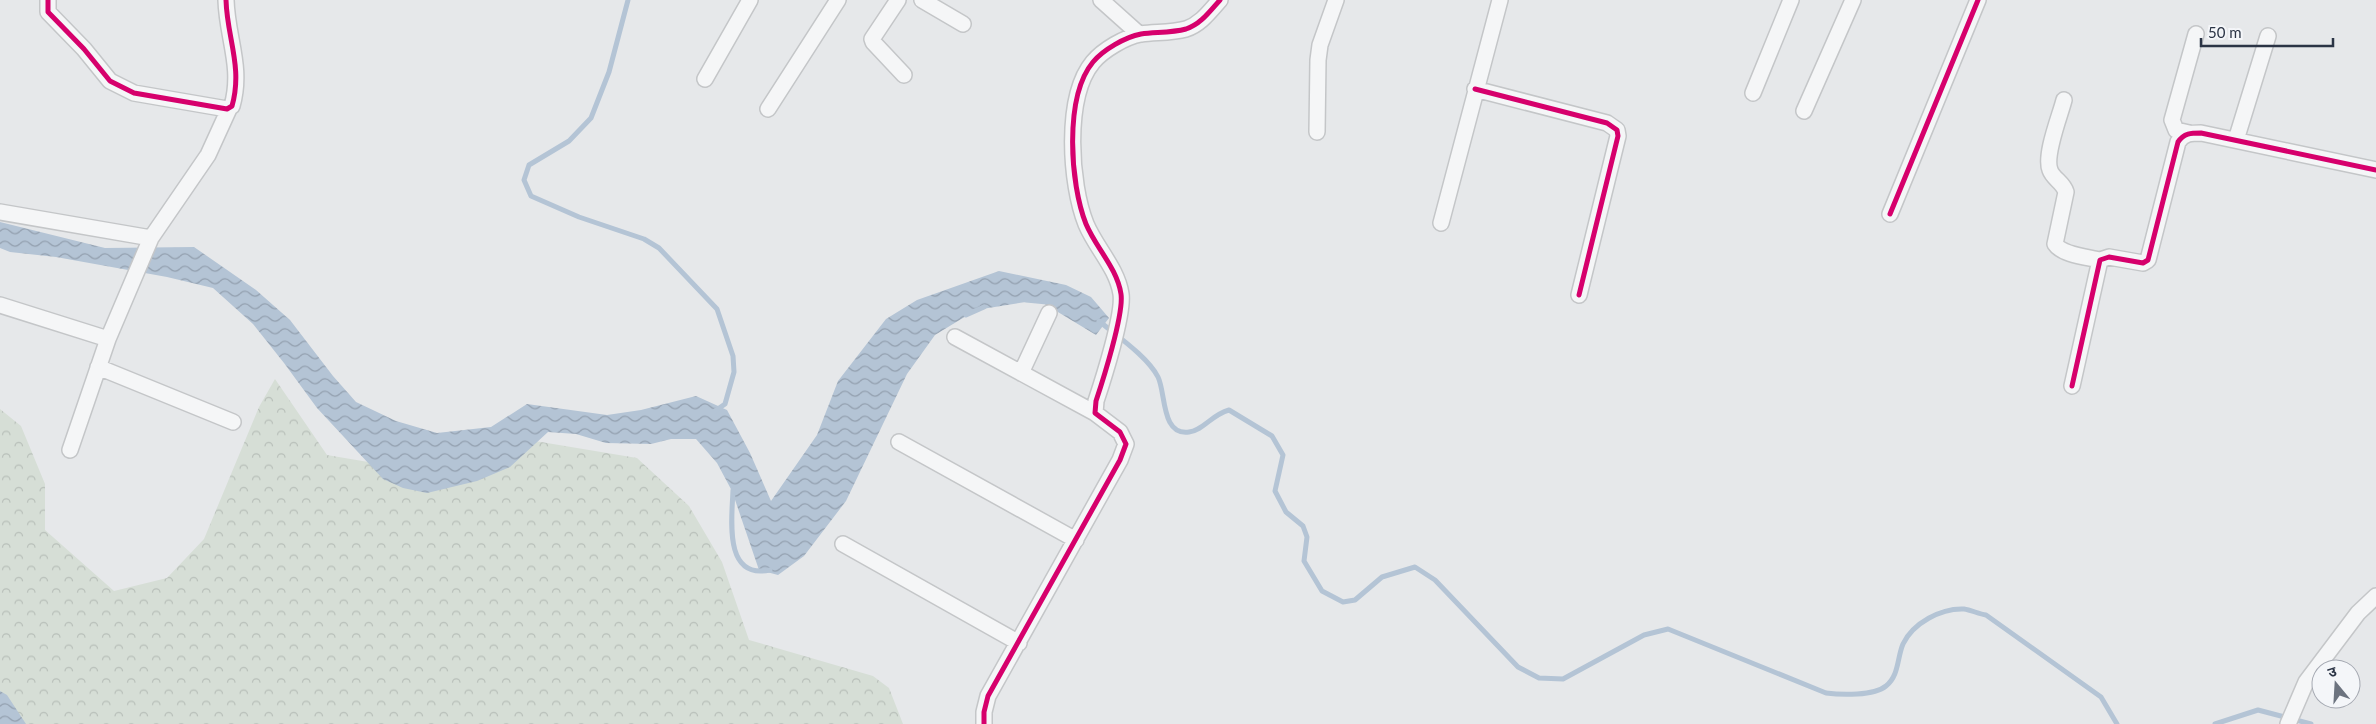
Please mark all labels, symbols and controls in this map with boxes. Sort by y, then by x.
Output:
scale bar [2201,15,2334,47]
text: 50 m [2208,23,2242,41]
north arrow [2311,659,2361,709]
text: उ [2325,662,2339,681]

